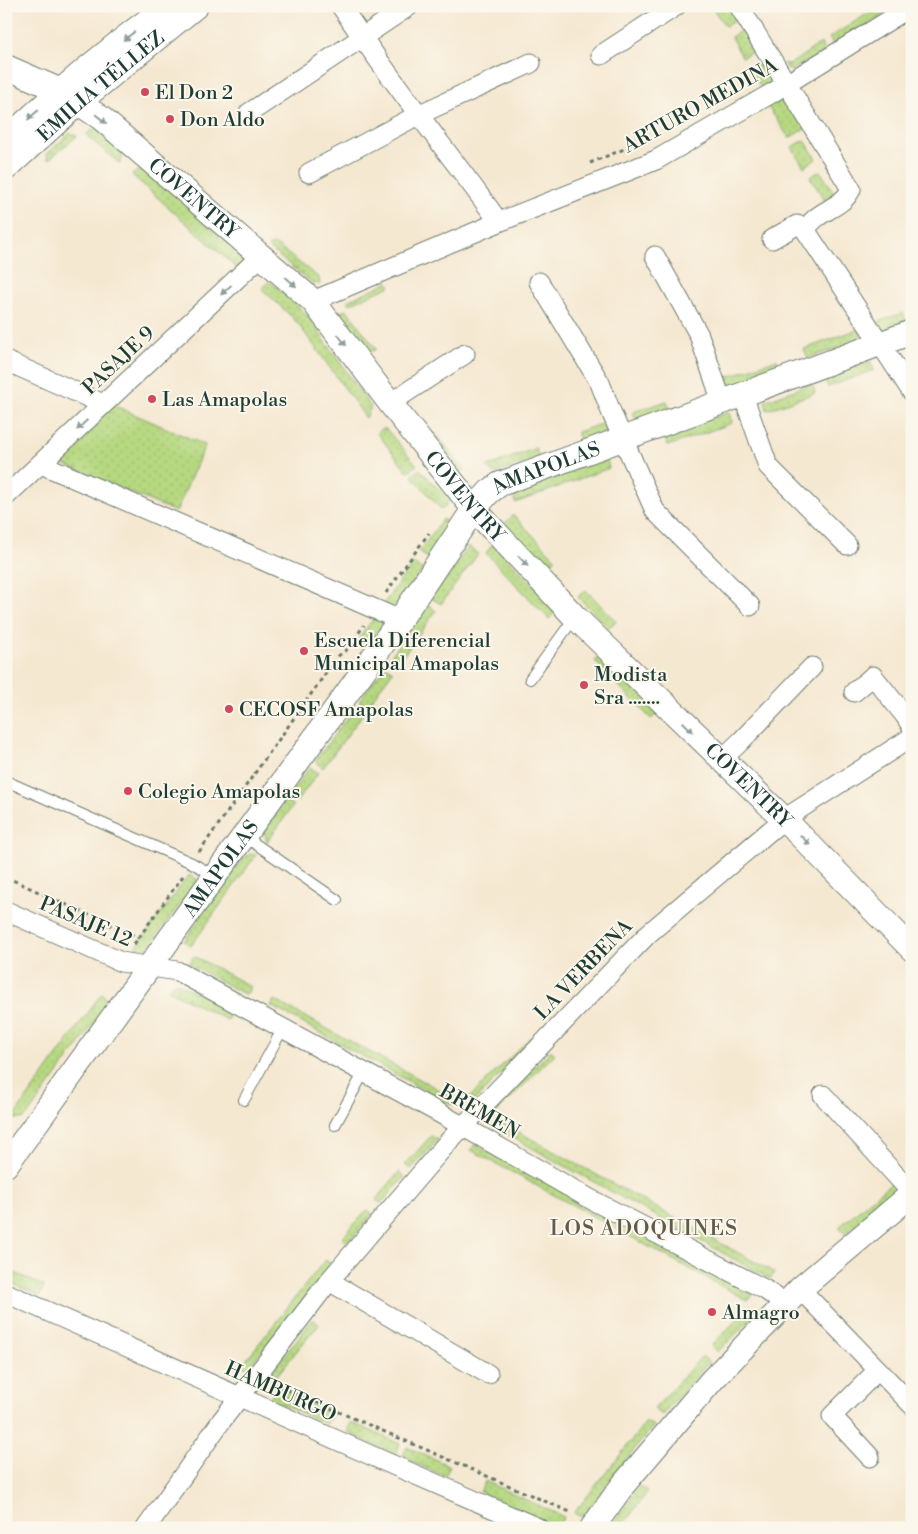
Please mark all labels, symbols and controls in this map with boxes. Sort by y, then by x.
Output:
street label: EMILIA TÉLLEZ [32,26,170,148]
one-way arrow [122,30,135,41]
street label: ARTURO MEDINA [618,53,784,160]
place label: El Don 2 [155,81,233,106]
marker: El Don 2 [139,86,151,98]
place label: Don Aldo [180,108,265,133]
one-way arrow [28,109,40,121]
marker: Don Aldo [164,113,176,125]
one-way arrow [95,114,108,124]
street label: COVENTRY [143,153,244,246]
one-way arrow [285,276,297,287]
one-way arrow [220,284,232,296]
street label: PASAJE 9 [78,321,160,401]
one-way arrow [337,333,348,346]
place label: Las Amapolas [162,388,287,413]
marker: Las Amapolas [146,393,158,405]
one-way arrow [76,419,88,431]
street label: AMAPOLAS [486,437,604,501]
street label: COVENTRY [419,446,510,549]
one-way arrow [517,554,529,566]
place label: Escuela Diferencial Municipal Amapolas [314,629,499,677]
marker: Escuela Diferencial Municipal Amapolas [298,645,310,657]
place label: Modista Sra ....... [594,663,668,711]
marker: Modista Sra ....... [578,679,590,691]
place label: CECOSF Amapolas [239,698,413,723]
marker: CECOSF Amapolas [223,703,235,715]
one-way arrow [682,721,694,733]
street label: COVENTRY [699,738,797,834]
place label: Colegio Amapolas [138,780,300,805]
marker: Colegio Amapolas [122,785,134,797]
street label: AMAPOLAS [178,816,265,923]
one-way arrow [799,834,811,846]
street label: PASAJE 12 [35,892,135,953]
street label: LA VERBENA [530,914,639,1026]
street label: BREMEN [434,1079,524,1145]
district label: LOS ADOQUINES [550,1216,738,1242]
place label: Almagro [721,1301,800,1326]
marker: Almagro [706,1306,718,1318]
street label: HAMBURGO [221,1357,340,1428]

